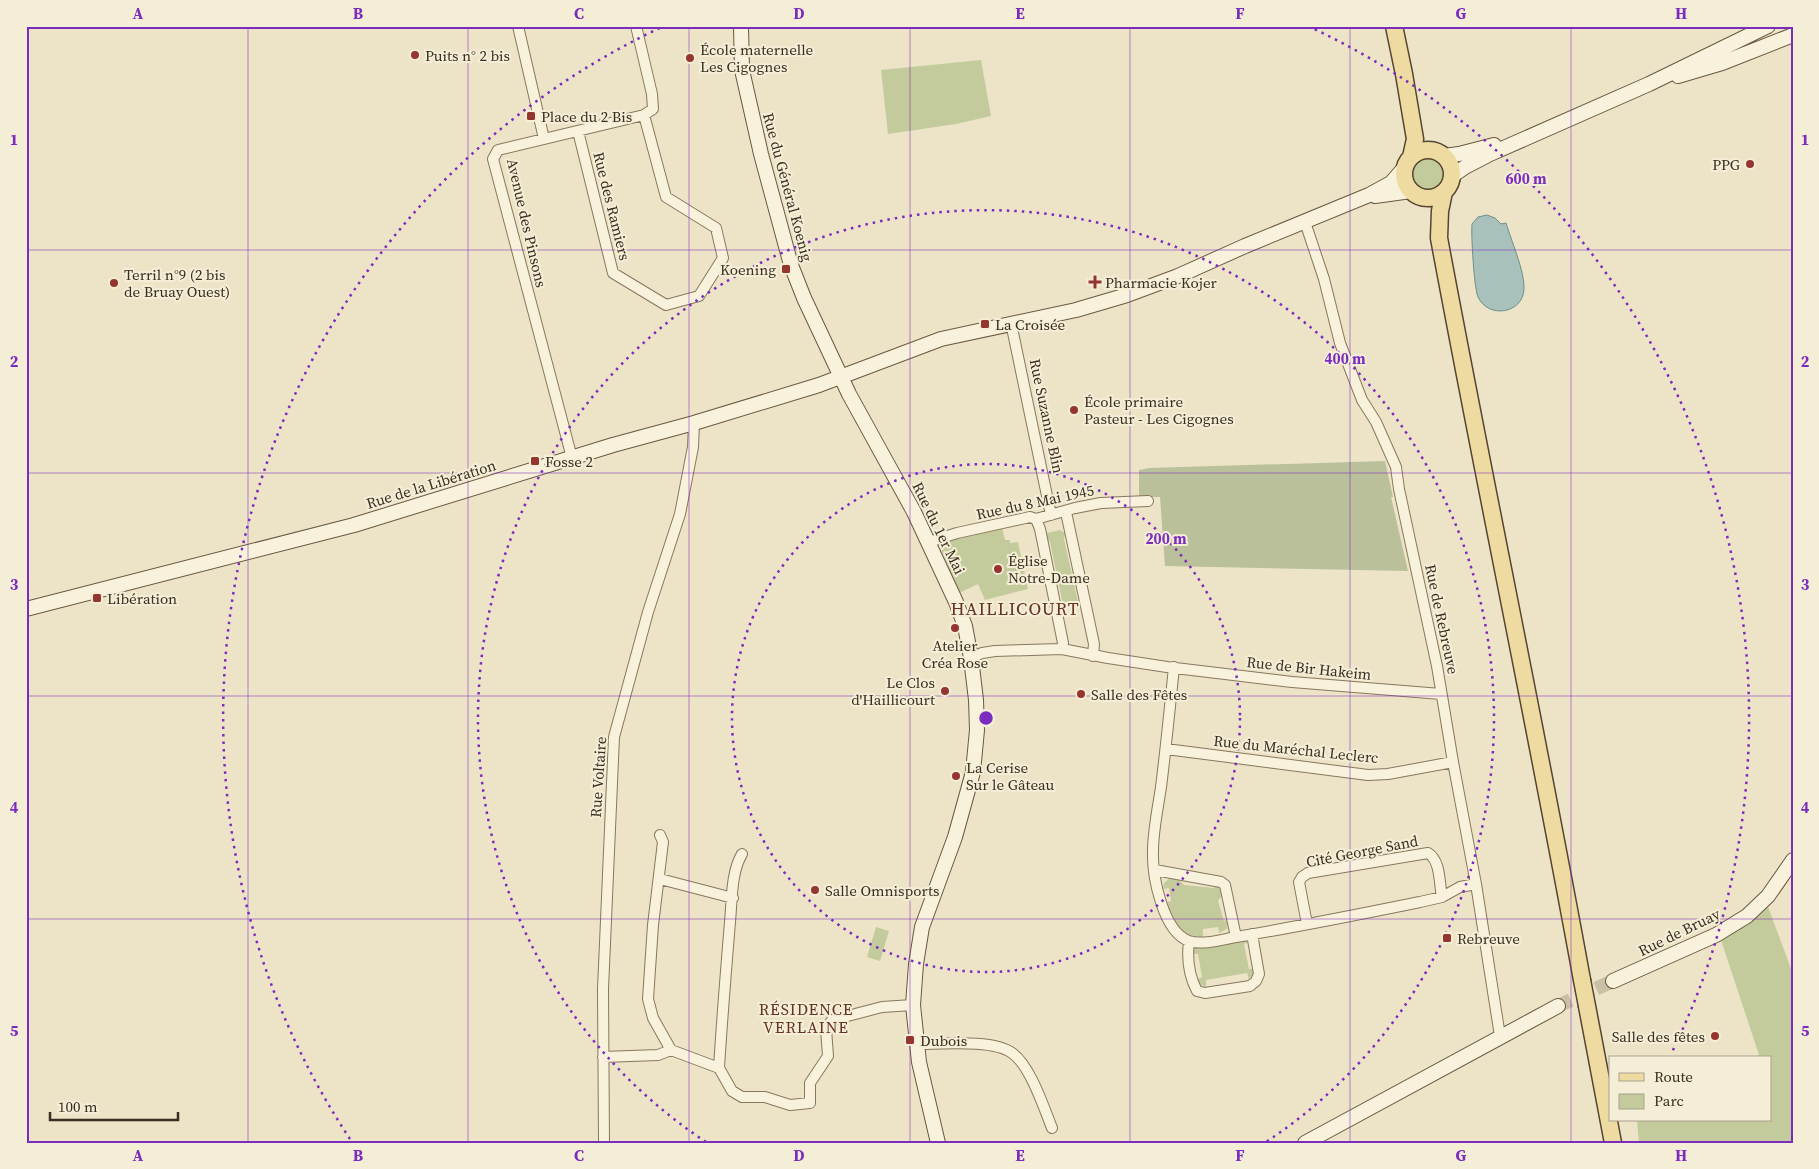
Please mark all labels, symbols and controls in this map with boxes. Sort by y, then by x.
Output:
text: A [133,2,144,24]
text: B [353,2,364,24]
text: C [574,2,584,24]
text: D [793,2,805,24]
text: E [1015,2,1025,24]
text: F [1235,2,1245,24]
text: G [1456,2,1467,24]
text: H [1675,2,1687,24]
place label: École maternelle Les Cigognes [700,39,814,77]
place label: Puits n° 2 bis [425,45,510,66]
marker: Puits n° 2 bis [409,49,421,61]
marker: École maternelle Les Cigognes [684,52,696,64]
place label: Place du 2 Bis [541,106,632,127]
marker: Place du 2 Bis [525,110,537,122]
street label: Rue du Général Koenig [758,110,818,264]
text: 1 [10,128,18,150]
text: 1 [1801,128,1809,150]
street label: Rue des Ramiers [588,150,636,262]
place label: PPG [1712,154,1740,175]
street label: Avenue des Pinsons [502,156,552,290]
marker: PPG [1744,158,1756,170]
text: 600 m [1505,168,1547,189]
place label: Koening [720,259,776,280]
marker: Koening [780,263,792,275]
place label: Terril n°9 (2 bis de Bruay Ouest) [124,264,230,302]
place label: Pharmacie Kojer [1105,272,1218,293]
marker: Pharmacie Kojer [1089,276,1101,288]
marker: Terril n°9 (2 bis de Bruay Ouest) [108,277,120,289]
place label: La Croisée [995,314,1066,335]
marker: La Croisée [979,318,991,330]
text: 400 m [1324,348,1366,369]
text: 2 [10,350,19,372]
text: 2 [1801,350,1810,372]
street label: Rue Suzanne Blin [1025,357,1069,475]
place label: École primaire Pasteur - Les Cigognes [1084,391,1234,429]
marker: École primaire Pasteur - Les Cigognes [1068,404,1080,416]
place label: Fosse 2 [545,451,593,472]
street label: Rue de la Libération [364,454,498,514]
marker: Fosse 2 [529,455,541,467]
street label: Rue du 1er Mai [908,478,970,578]
street label: Rue du 8 Mai 1945 [974,479,1096,525]
text: 200 m [1145,528,1187,549]
place label: Église Notre-Dame [1008,550,1090,588]
street label: Rue de Rebreuve [1420,562,1464,676]
marker: Église Notre-Dame [992,563,1004,575]
text: 3 [10,573,19,595]
text: 3 [1801,573,1810,595]
place label: Libération [107,588,177,609]
marker: Libération [91,592,103,604]
district label: HAILLICOURT [950,596,1080,621]
marker: Atelier Créa Rose [949,622,961,634]
place label: Atelier Créa Rose [922,635,988,673]
street label: Rue de Bir Hakeim [1246,651,1373,685]
place label: Le Clos d'Haillicourt [851,672,935,710]
place label: Salle des Fêtes [1091,684,1187,705]
marker: Le Clos d'Haillicourt [939,685,951,697]
marker: Salle des Fêtes [1075,688,1087,700]
centre of rings [977,709,995,727]
street label: Rue du Maréchal Leclerc [1212,730,1380,768]
street label: Rue Voltaire [585,735,611,818]
place label: La Cerise Sur le Gâteau [966,757,1055,795]
marker: La Cerise Sur le Gâteau [950,770,962,782]
text: 4 [10,796,19,818]
text: 4 [1801,796,1810,818]
street label: Cité George Sand [1304,830,1420,872]
place label: Salle Omnisports [825,880,939,901]
marker: Salle Omnisports [809,884,821,896]
street label: Rue de Bruay [1635,903,1724,961]
place label: Rebreuve [1457,928,1520,949]
marker: Rebreuve [1441,932,1453,944]
district label: RÉSIDENCE VERLAINE [759,998,853,1038]
text: 5 [10,1019,19,1041]
text: 5 [1801,1019,1810,1041]
place label: Salle des fêtes [1612,1026,1705,1047]
place label: Dubois [920,1030,967,1051]
marker: Salle des fêtes [1709,1030,1721,1042]
marker: Dubois [904,1034,916,1046]
legend [1609,1056,1772,1122]
text: Route [1654,1066,1693,1087]
scale bar [50,1089,178,1121]
text: Parc [1654,1090,1684,1111]
text: 100 m [58,1096,98,1117]
text: A [133,1144,144,1166]
text: B [353,1144,364,1166]
text: C [574,1144,584,1166]
text: D [793,1144,805,1166]
text: E [1015,1144,1025,1166]
text: F [1235,1144,1245,1166]
text: G [1456,1144,1467,1166]
text: H [1675,1144,1687,1166]

